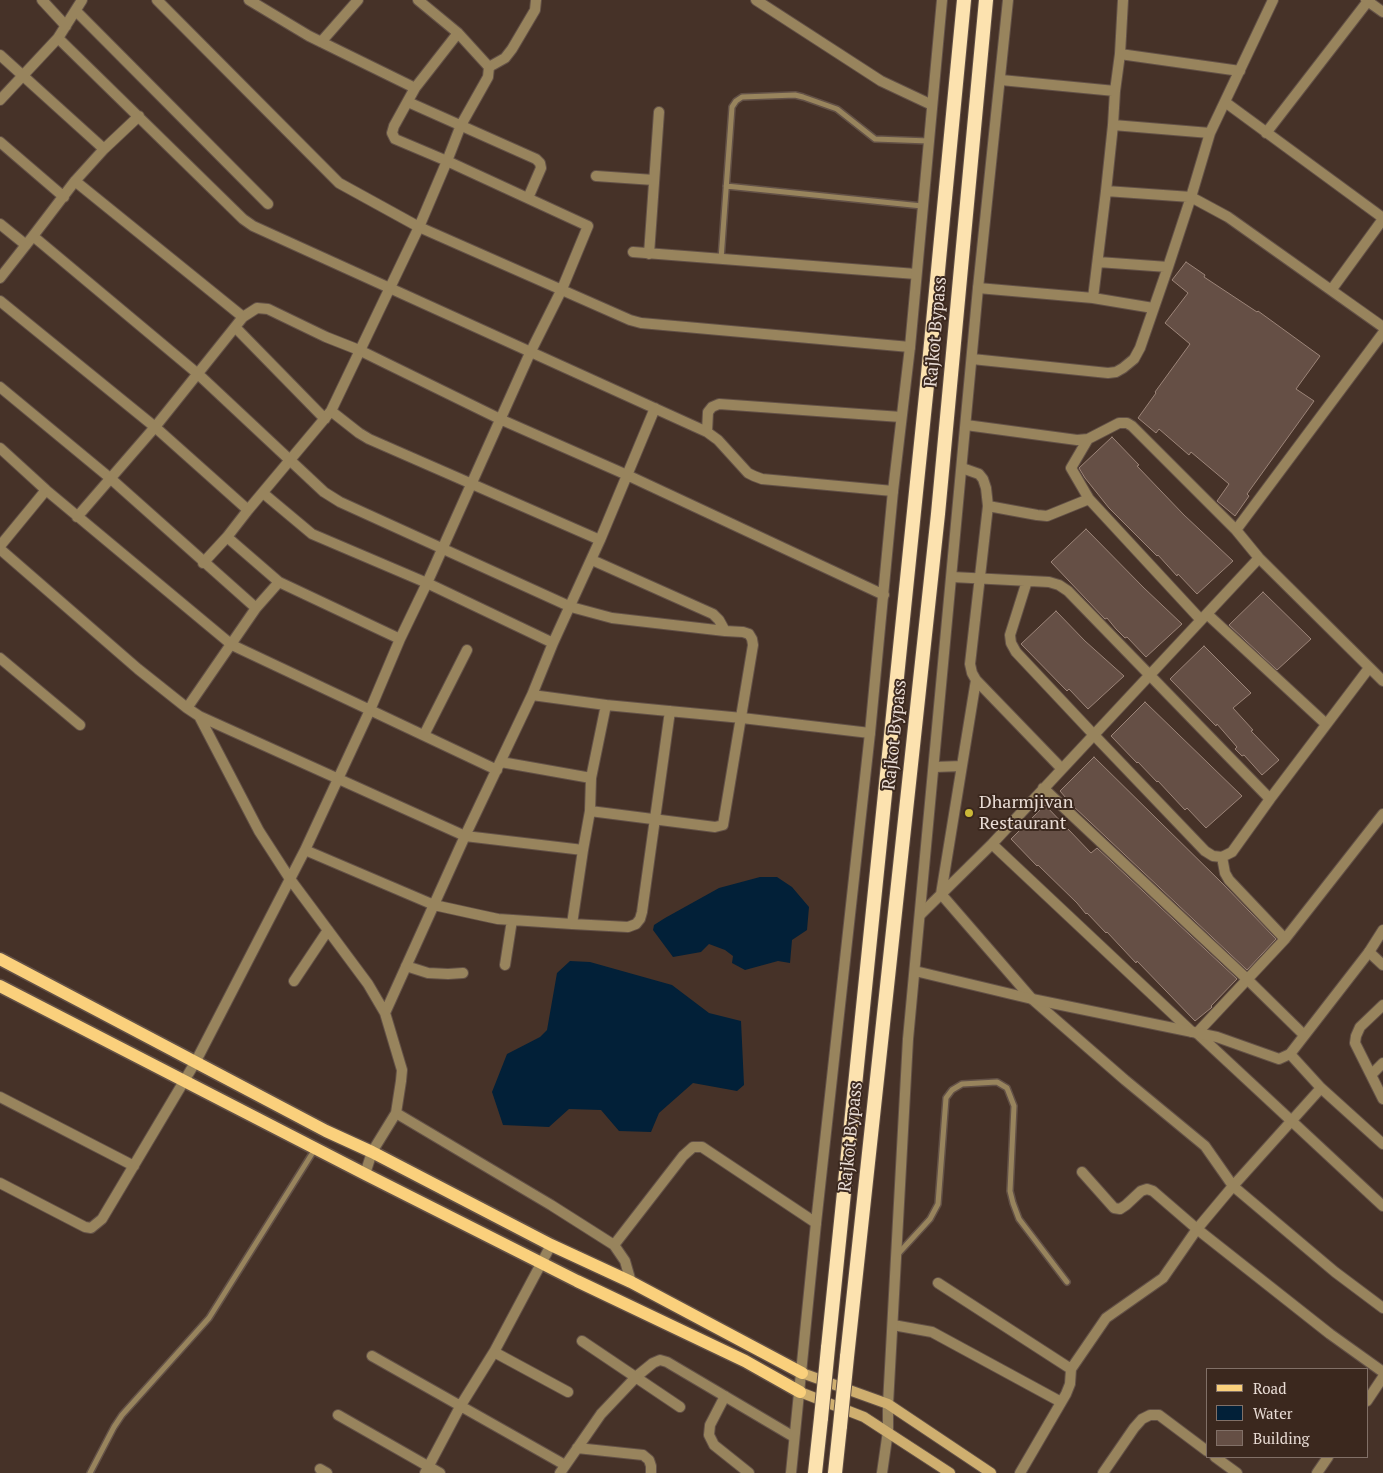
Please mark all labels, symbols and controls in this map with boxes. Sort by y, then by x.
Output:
street label: Rajkot Bypass [920,276,952,388]
street label: Rajkot Bypass [878,679,912,791]
place label: Dharmjivan Restaurant [979,792,1073,834]
marker: Dharmjivan Restaurant [963,807,975,819]
street label: Rajkot Bypass [834,1081,868,1193]
legend [1206,1368,1368,1458]
text: Road [1253,1378,1286,1398]
text: Water [1253,1403,1292,1423]
text: Building [1253,1428,1310,1448]

